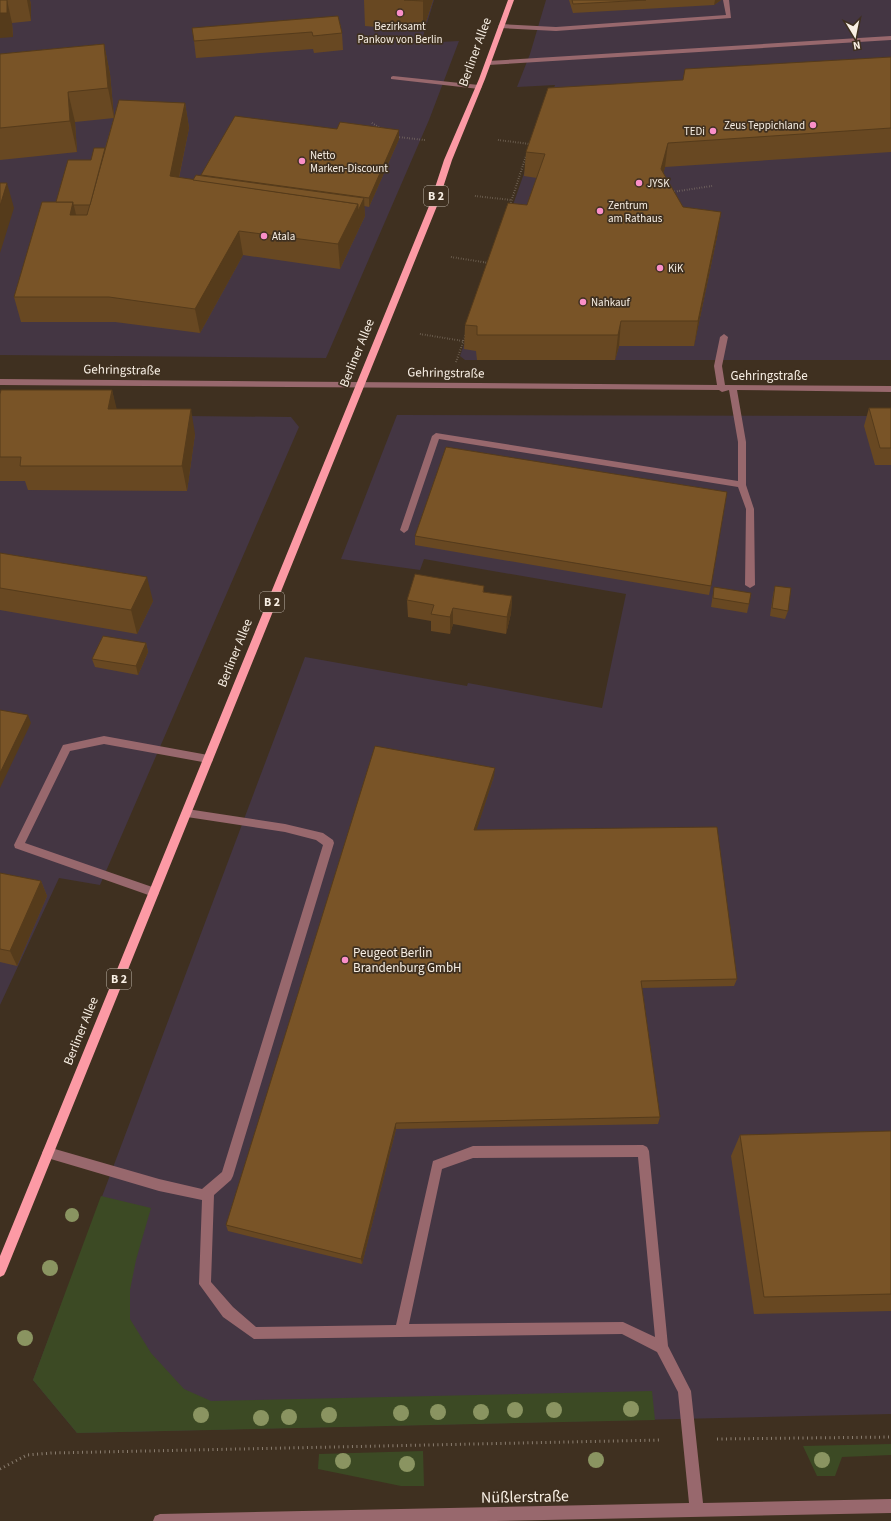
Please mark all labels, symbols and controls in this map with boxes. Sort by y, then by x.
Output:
marker: Bezirksamt Pankow von Berlin [395,8,405,18]
street label: Berliner Allee [454,15,496,89]
north arrow [835,16,875,56]
place label: Bezirksamt Pankow von Berlin [357,19,443,47]
text: N [852,37,862,53]
place label: Zeus Teppichland [724,118,805,133]
marker: Zeus Teppichland [808,120,818,130]
place label: TEDi [684,124,705,139]
marker: TEDi [708,126,718,136]
place label: Netto Marken-Discount [310,148,388,176]
marker: Netto Marken-Discount [297,156,307,166]
place label: JYSK [647,176,670,191]
marker: JYSK [634,178,644,188]
road number: B 2 [424,186,448,206]
place label: Zentrum am Rathaus [608,198,663,226]
marker: Zentrum am Rathaus [595,206,605,216]
place label: Atala [272,229,295,244]
marker: Atala [259,231,269,241]
place label: KiK [668,261,684,276]
marker: KiK [655,263,665,273]
place label: Nahkauf [591,295,631,310]
marker: Nahkauf [578,297,588,307]
street label: Berliner Allee [335,316,379,390]
street label: Gehringstraße [83,360,161,380]
street label: Gehringstraße [407,363,485,383]
street label: Gehringstraße [730,367,808,385]
road number: B 2 [260,592,284,612]
street label: Berliner Allee [213,616,257,690]
place label: Peugeot Berlin Brandenburg GmbH [353,944,462,977]
marker: Peugeot Berlin Brandenburg GmbH [340,955,350,965]
road number: B 2 [107,969,131,989]
street label: Berliner Allee [59,994,103,1068]
street label: Nüßlerstraße [481,1485,569,1509]

